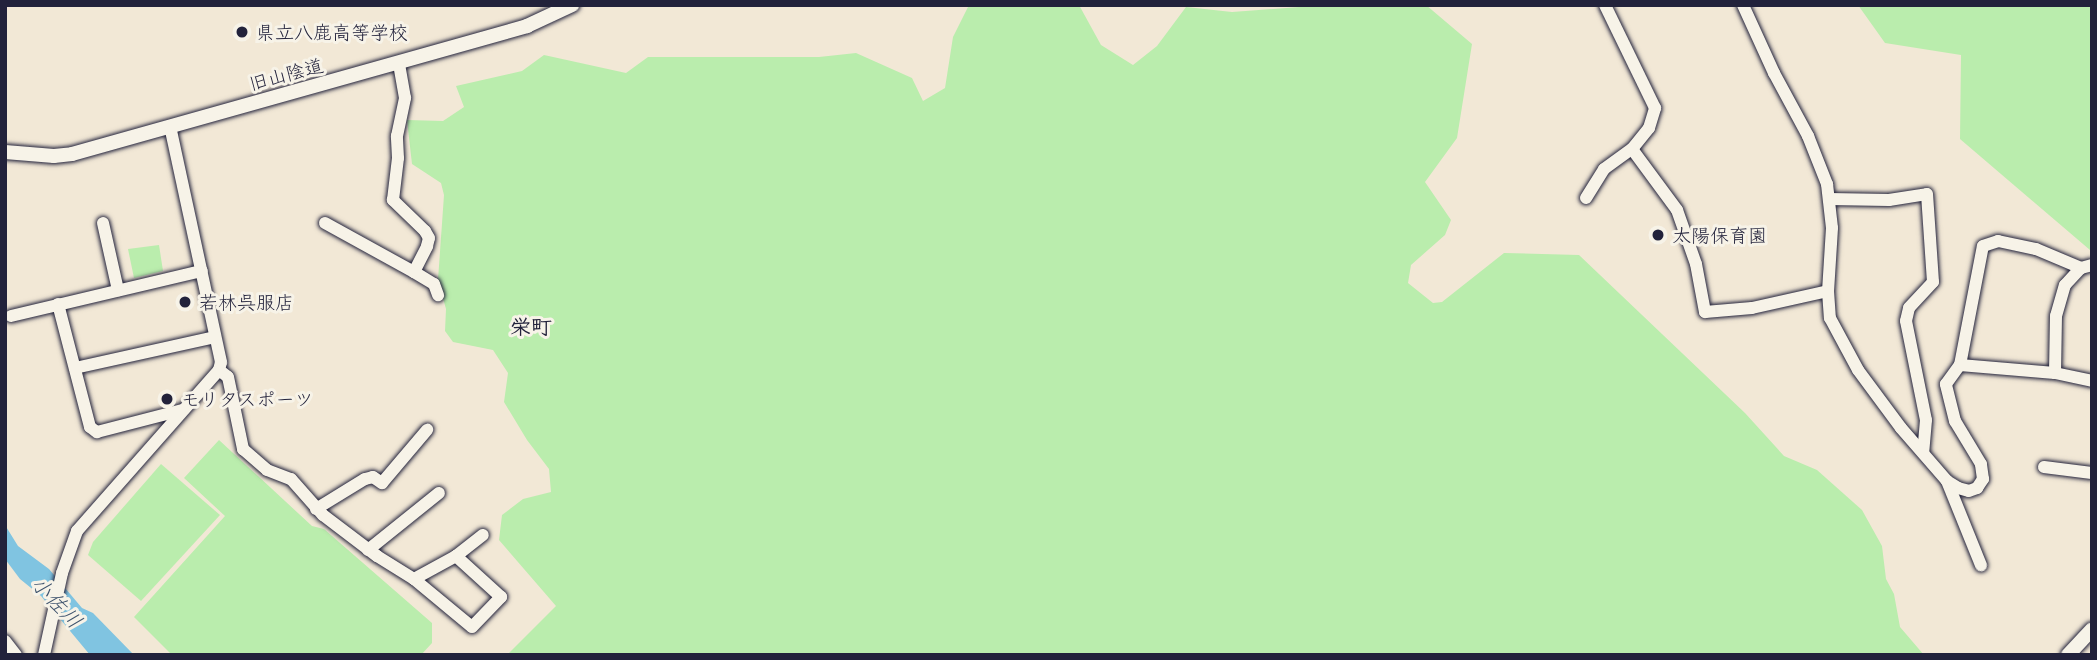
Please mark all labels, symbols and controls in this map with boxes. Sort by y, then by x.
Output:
place label: 県立八鹿高等学校 [256,21,408,43]
marker: 県立八鹿高等学校 [234,24,250,40]
street label: 旧山陰道 [246,53,326,95]
place label: 太陽保育園 [1672,224,1767,246]
marker: 太陽保育園 [1650,227,1666,243]
place label: 若林呉服店 [199,291,294,313]
marker: 若林呉服店 [177,294,193,310]
district label: 栄町 [510,312,552,338]
place label: モリタスポーツ [181,388,314,410]
marker: モリタスポーツ [159,391,175,407]
water label: 小佐川 [27,570,89,632]

